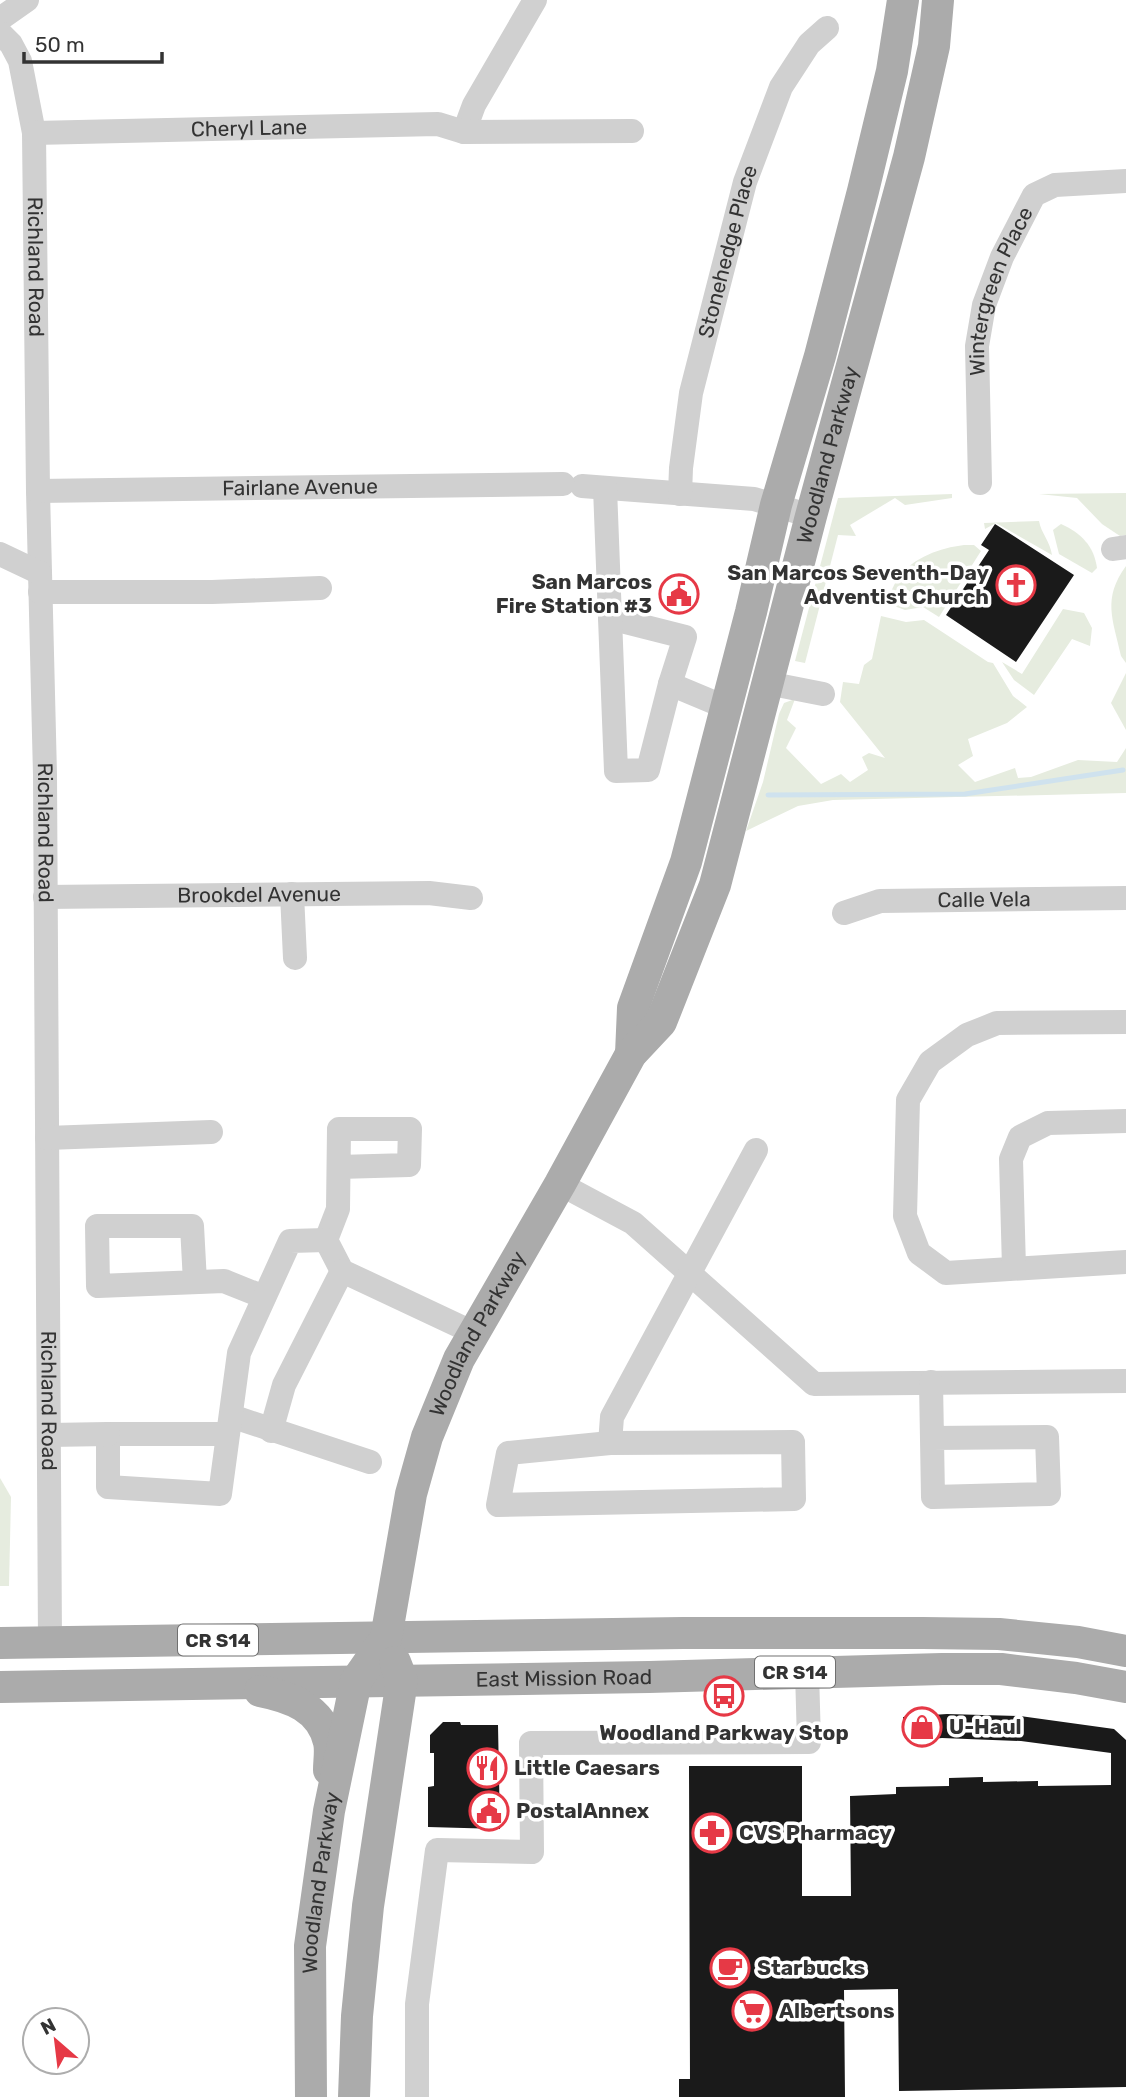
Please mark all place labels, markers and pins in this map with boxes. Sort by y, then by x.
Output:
place label: San Marcos Seventh-Day Adventist Church [727,560,989,609]
church icon: San Marcos Seventh-Day Adventist Church [995,564,1037,606]
place label: San Marcos Fire Station #3 [496,569,652,618]
public building icon: San Marcos Fire Station #3 [658,573,700,615]
bus stop icon: Woodland Parkway Stop [703,1675,745,1717]
shop icon: U-Haul [901,1706,943,1748]
place label: U-Haul [949,1714,1022,1739]
place label: Woodland Parkway Stop [599,1720,849,1745]
restaurant icon: Little Caesars [466,1747,508,1789]
place label: Little Caesars [514,1755,660,1780]
public building icon: PostalAnnex [468,1790,510,1832]
place label: PostalAnnex [516,1798,650,1823]
pharmacy icon: CVS Pharmacy [691,1812,733,1854]
place label: CVS Pharmacy [739,1820,892,1845]
cafe icon: Starbucks [709,1947,751,1989]
place label: Starbucks [757,1955,865,1980]
supermarket icon: Albertsons [731,1990,773,2032]
place label: Albertsons [779,1998,895,2023]

